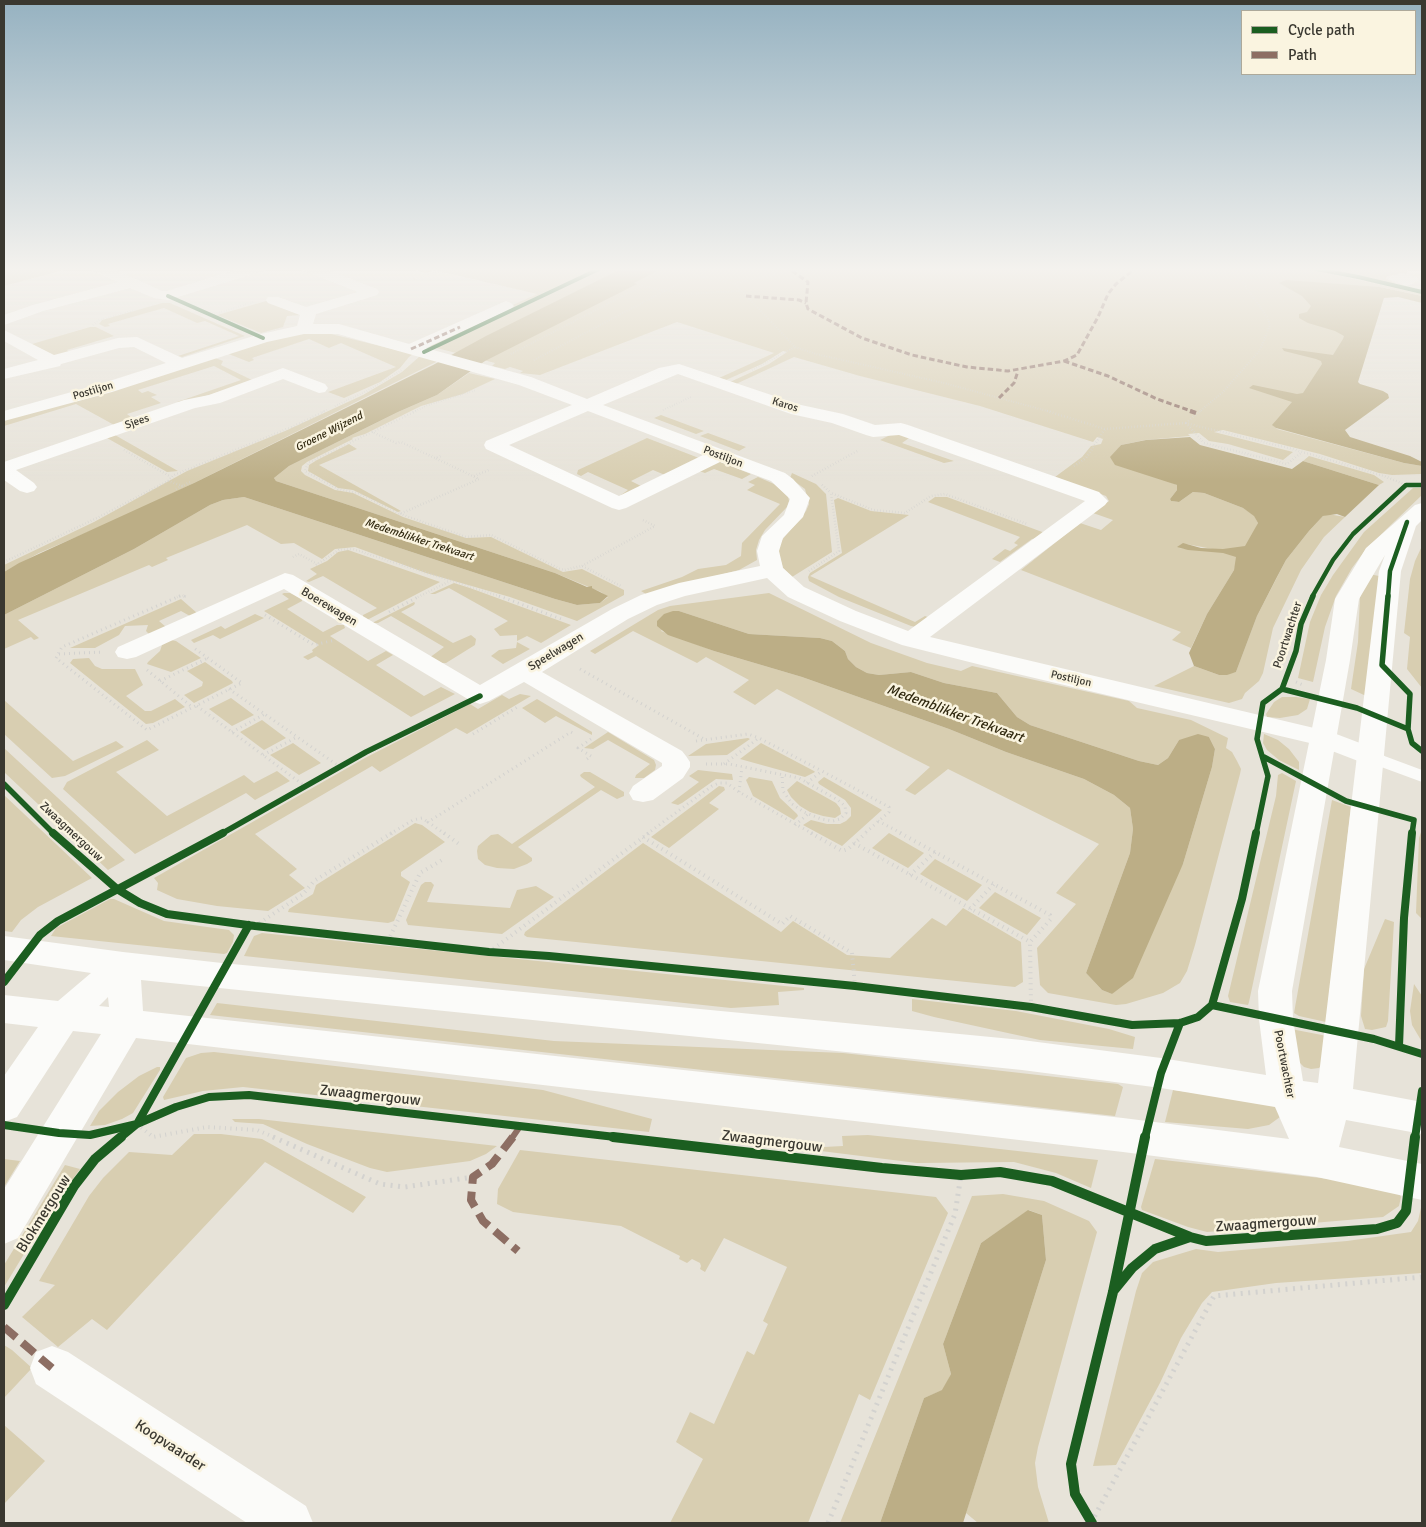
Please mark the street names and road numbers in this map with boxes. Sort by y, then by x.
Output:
street label: Postiljon [71,379,115,403]
street label: Karos [770,395,800,415]
street label: Sjees [123,412,151,432]
street label: Postiljon [701,443,745,471]
street label: Boerewagen [298,585,360,629]
street label: Poortwachter [1270,600,1306,670]
street label: Speelwagen [526,630,586,674]
street label: Postiljon [1049,668,1093,690]
street label: Zwaagmergouw [36,799,106,865]
street label: Poortwachter [1270,1029,1298,1099]
street label: Zwaagmergouw [319,1082,421,1110]
street label: Zwaagmergouw [721,1127,823,1157]
street label: Blokmergouw [13,1172,75,1256]
street label: Zwaagmergouw [1215,1211,1317,1237]
street label: Koopvaarder [131,1417,209,1475]

